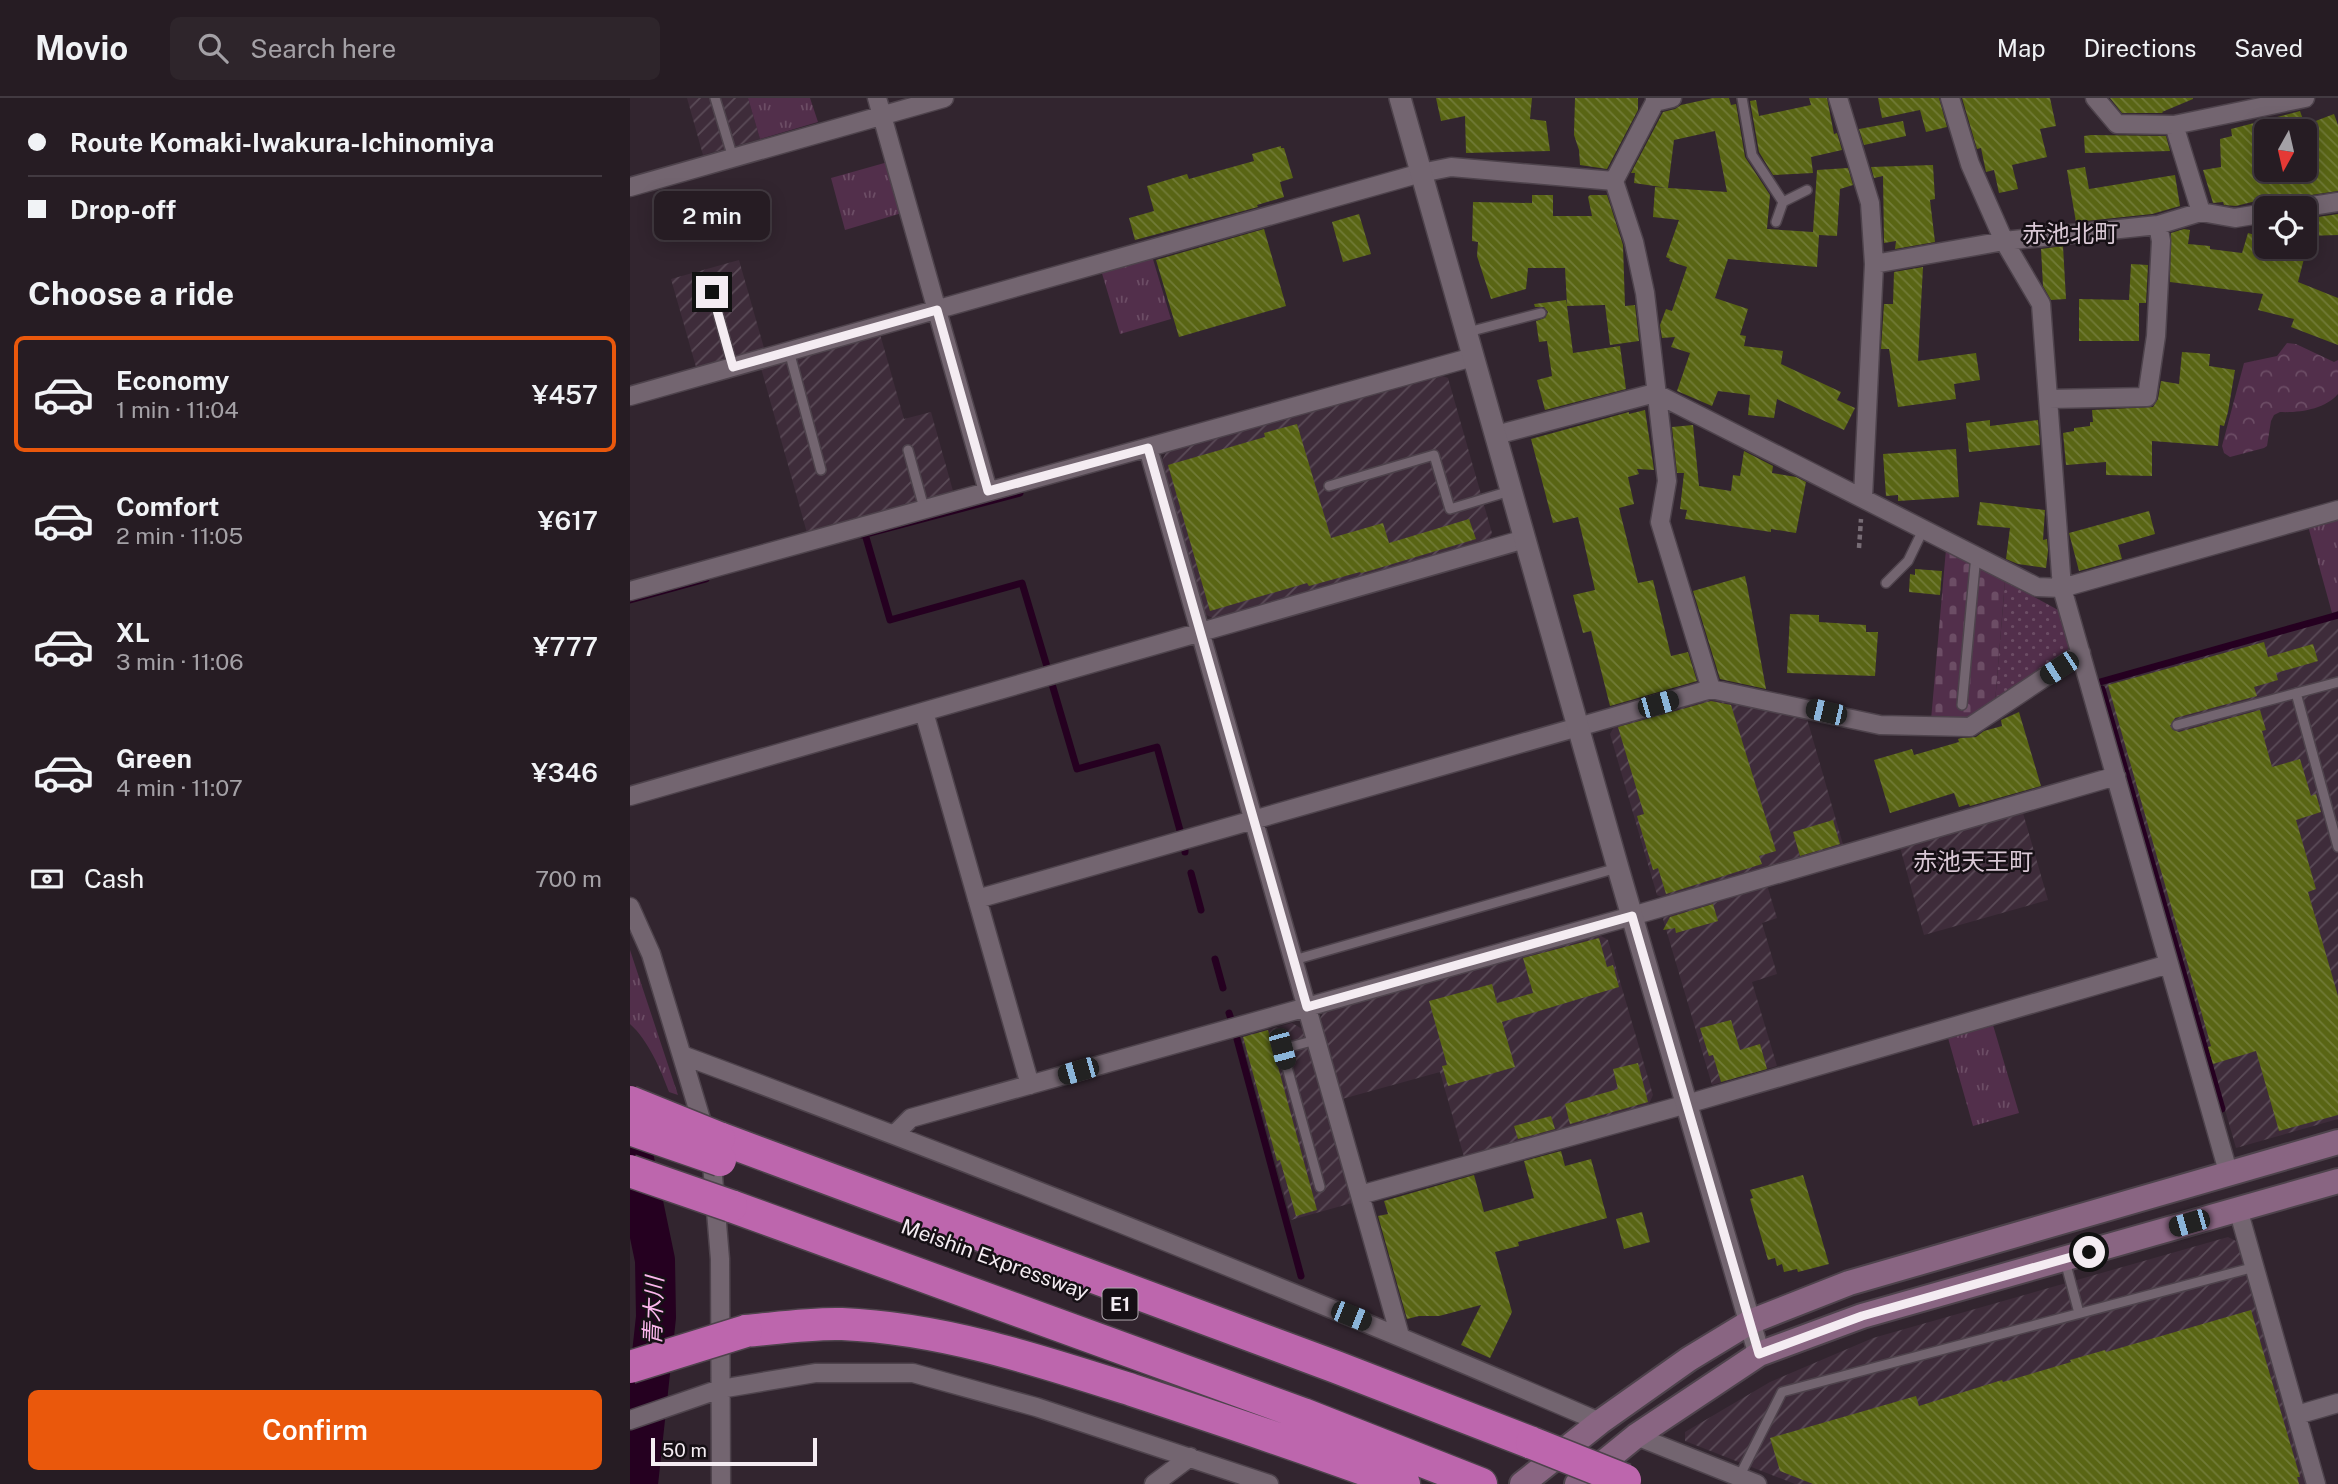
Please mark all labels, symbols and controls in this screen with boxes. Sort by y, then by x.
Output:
search box [170,17,660,80]
text: Movio [35,29,128,67]
icon: search [194,29,232,67]
text: Search here [250,33,396,64]
text: Map [1997,34,2046,62]
text: Directions [2084,34,2196,62]
text: Saved [2234,34,2303,62]
north arrow [2254,119,2317,182]
map controls [2254,119,2317,259]
text: Route Komaki-Iwakura-Ichinomiya [70,127,494,158]
callout: 2 min [654,190,770,240]
text: Drop-off [70,194,176,225]
button: locate [2254,196,2317,259]
text: 2 min [682,202,742,229]
district label: 赤池北町 [2022,219,2118,247]
text: Choose a ride [28,275,234,312]
route end [696,276,728,308]
icon: car [32,363,95,426]
text: Economy [116,365,229,396]
text: ¥457 [532,379,598,410]
text: 1 min · 11:04 [116,396,239,423]
icon: car [32,489,95,552]
text: Comfort [116,491,219,522]
text: ¥617 [538,505,598,536]
text: 2 min · 11:05 [116,522,243,549]
icon: car [32,615,95,678]
text: XL [116,617,150,648]
text: ¥777 [533,631,598,662]
text: 3 min · 11:06 [116,648,244,675]
car [2036,648,2083,688]
car [1635,688,1682,720]
car [1804,697,1849,727]
icon: car [32,741,95,804]
text: Green [116,743,192,774]
text: ¥346 [531,757,598,788]
text: 4 min · 11:07 [116,774,243,801]
district label: 赤池天王町 [1913,847,2033,875]
icon: cash [28,860,66,898]
text: Cash [84,863,144,894]
text: 700 m [535,865,602,892]
car [1267,1026,1298,1072]
car [1055,1055,1102,1087]
car [2166,1207,2213,1239]
street label: Meishin Expressway [898,1213,1092,1305]
route start [2073,1236,2105,1268]
water label: 青木川 [638,1273,668,1346]
road number: E1 [1102,1288,1138,1320]
car [1328,1298,1375,1334]
button: Confirm [28,1390,602,1470]
scale bar [651,1435,817,1467]
text: 50 m [662,1439,707,1461]

